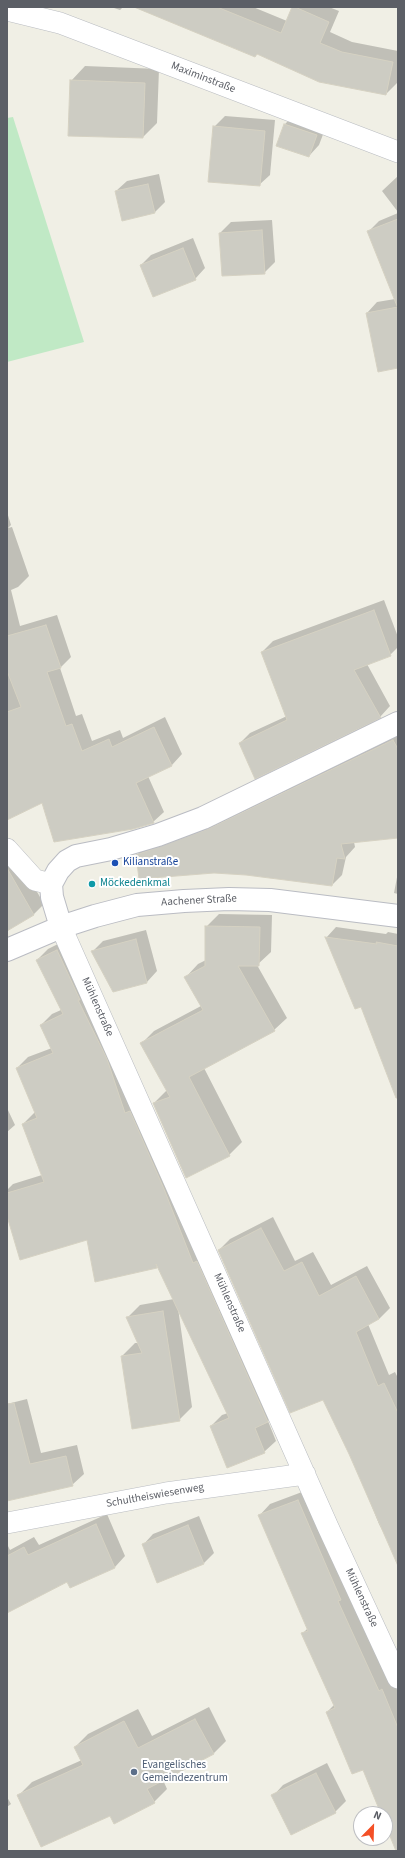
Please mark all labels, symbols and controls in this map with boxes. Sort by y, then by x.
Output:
street label: Maximinstraße [169,60,237,96]
place label: Kilianstraße [123,856,178,870]
marker: Kilianstraße [110,858,120,868]
place label: Möckedenkmal [100,877,170,891]
marker: Möckedenkmal [87,879,97,889]
street label: Aachener Straße [161,892,237,910]
street label: Mühlenstraße [78,975,116,1039]
street label: Mühlenstraße [210,1271,248,1335]
street label: Schultheiswiesenweg [105,1481,205,1511]
street label: Mühlenstraße [342,1567,380,1629]
place label: Evangelisches Gemeindezentrum [142,1759,228,1785]
marker: Evangelisches Gemeindezentrum [129,1767,139,1777]
north arrow [353,1806,393,1846]
text: N [371,1807,384,1824]

